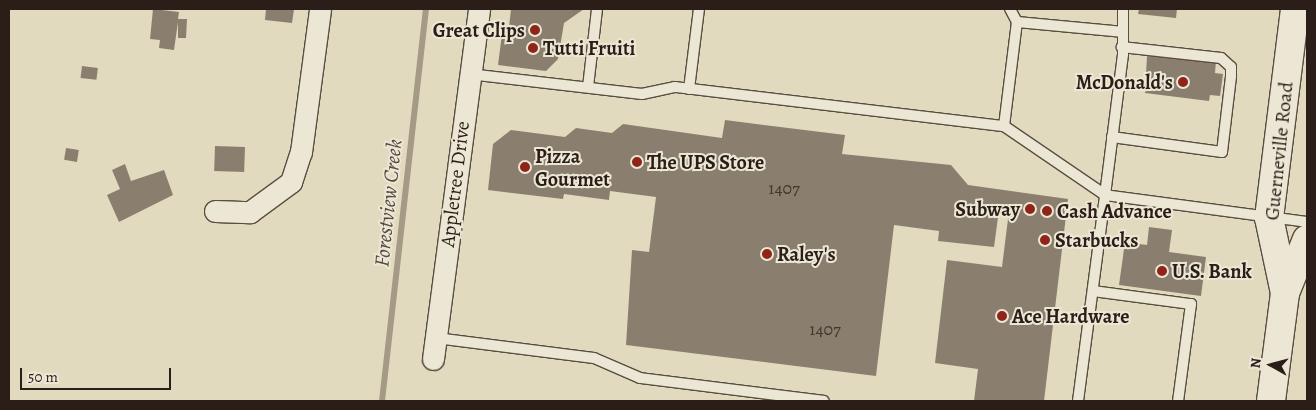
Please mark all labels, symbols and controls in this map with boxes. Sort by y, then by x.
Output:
place label: Great Clips [433,18,525,42]
marker: Great Clips [529,24,541,36]
place label: Tutti Fruiti [543,36,635,60]
marker: Tutti Fruiti [527,42,539,54]
place label: McDonald's [1076,70,1173,94]
marker: McDonald's [1177,76,1189,88]
street label: Guerneville Road [1260,81,1298,221]
street label: Appletree Drive [435,119,475,249]
water label: Forestview Creek [369,138,407,268]
place label: Pizza Gourmet [535,144,610,191]
place label: The UPS Store [647,150,764,174]
marker: The UPS Store [631,156,643,168]
marker: Pizza Gourmet [519,161,531,173]
house number: 1407 [768,177,800,199]
place label: Subway [955,197,1020,221]
place label: Cash Advance [1057,199,1172,223]
marker: Subway [1024,203,1036,215]
marker: Cash Advance [1041,205,1053,217]
place label: Starbucks [1055,228,1138,252]
marker: Starbucks [1039,234,1051,246]
place label: Raley's [777,242,836,266]
marker: Raley's [761,248,773,260]
place label: U.S. Bank [1172,259,1252,283]
marker: U.S. Bank [1156,265,1168,277]
place label: Ace Hardware [1012,304,1130,328]
marker: Ace Hardware [996,310,1008,322]
house number: 1407 [809,318,841,340]
north arrow [1246,340,1296,390]
text: N [1246,357,1266,369]
scale bar [22,358,174,390]
text: 50 m [28,367,58,387]

